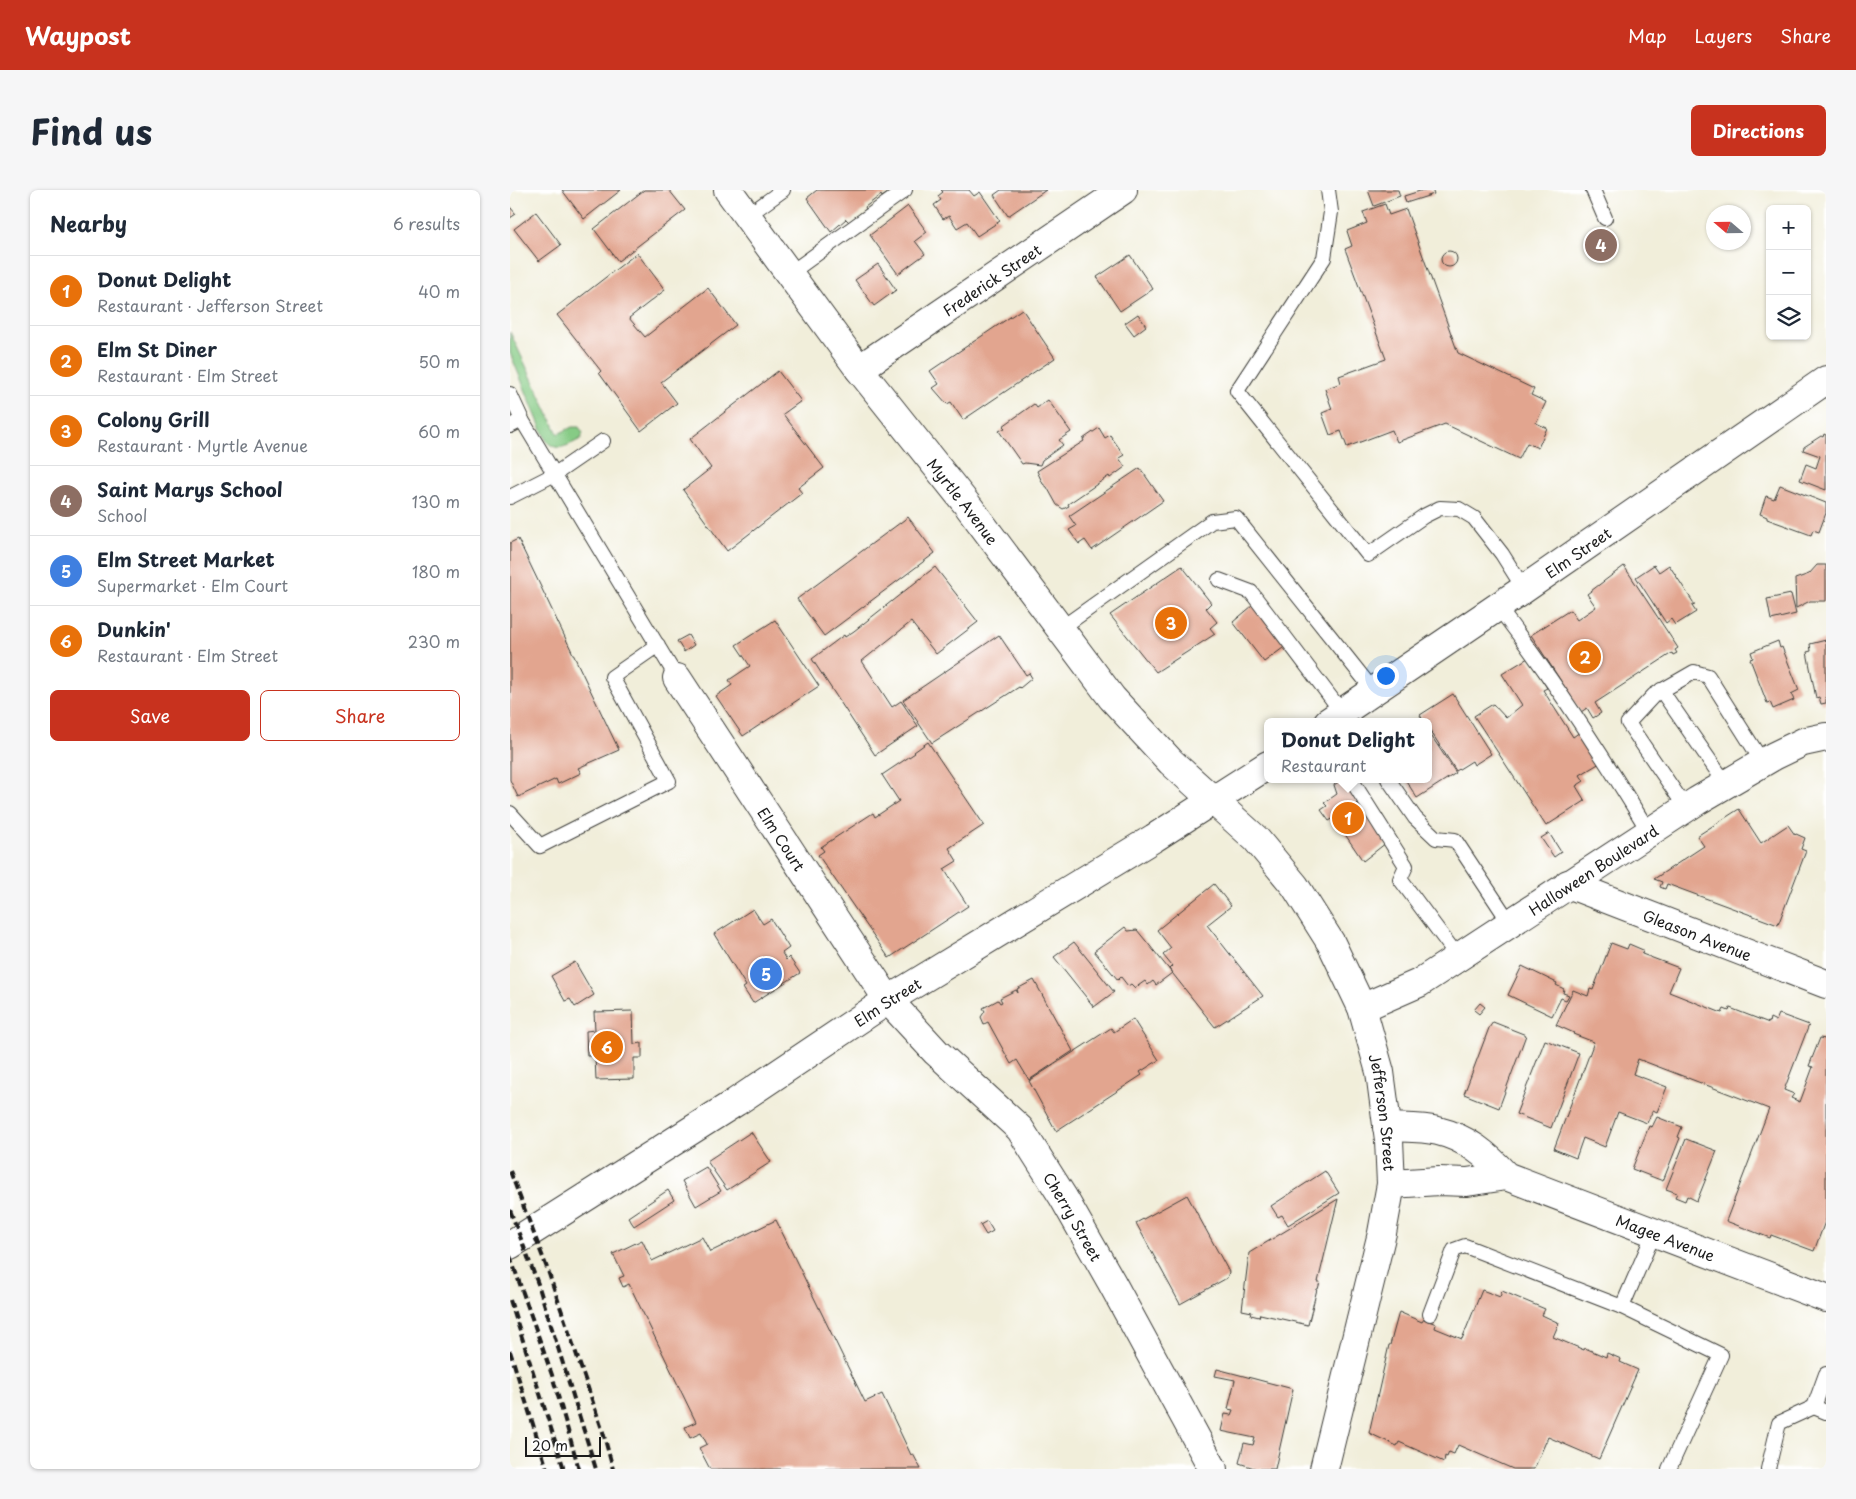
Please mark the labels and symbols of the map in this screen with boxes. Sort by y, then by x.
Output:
north arrow [1706,205,1751,250]
pin: 4 [1585,226,1617,264]
street label: Frederick Street [937,237,1045,321]
street label: Myrtle Avenue [922,453,1004,549]
street label: Elm Street [1540,521,1615,583]
pin: 3 [1155,604,1187,642]
pin: 2 [1569,638,1601,676]
your location [1373,663,1399,689]
pin: 1 [1332,799,1364,837]
street label: Elm Court [753,802,812,875]
street label: Halloween Boulevard [1523,818,1662,920]
street label: Gleason Avenue [1640,903,1755,966]
pin: 5 [750,955,782,993]
street label: Elm Street [849,971,925,1032]
pin: 6 [591,1028,623,1066]
street label: Jefferson Street [1364,1051,1402,1172]
street label: Cherry Street [1038,1167,1108,1265]
street label: Magee Avenue [1613,1208,1718,1266]
scale bar [525,1434,601,1457]

